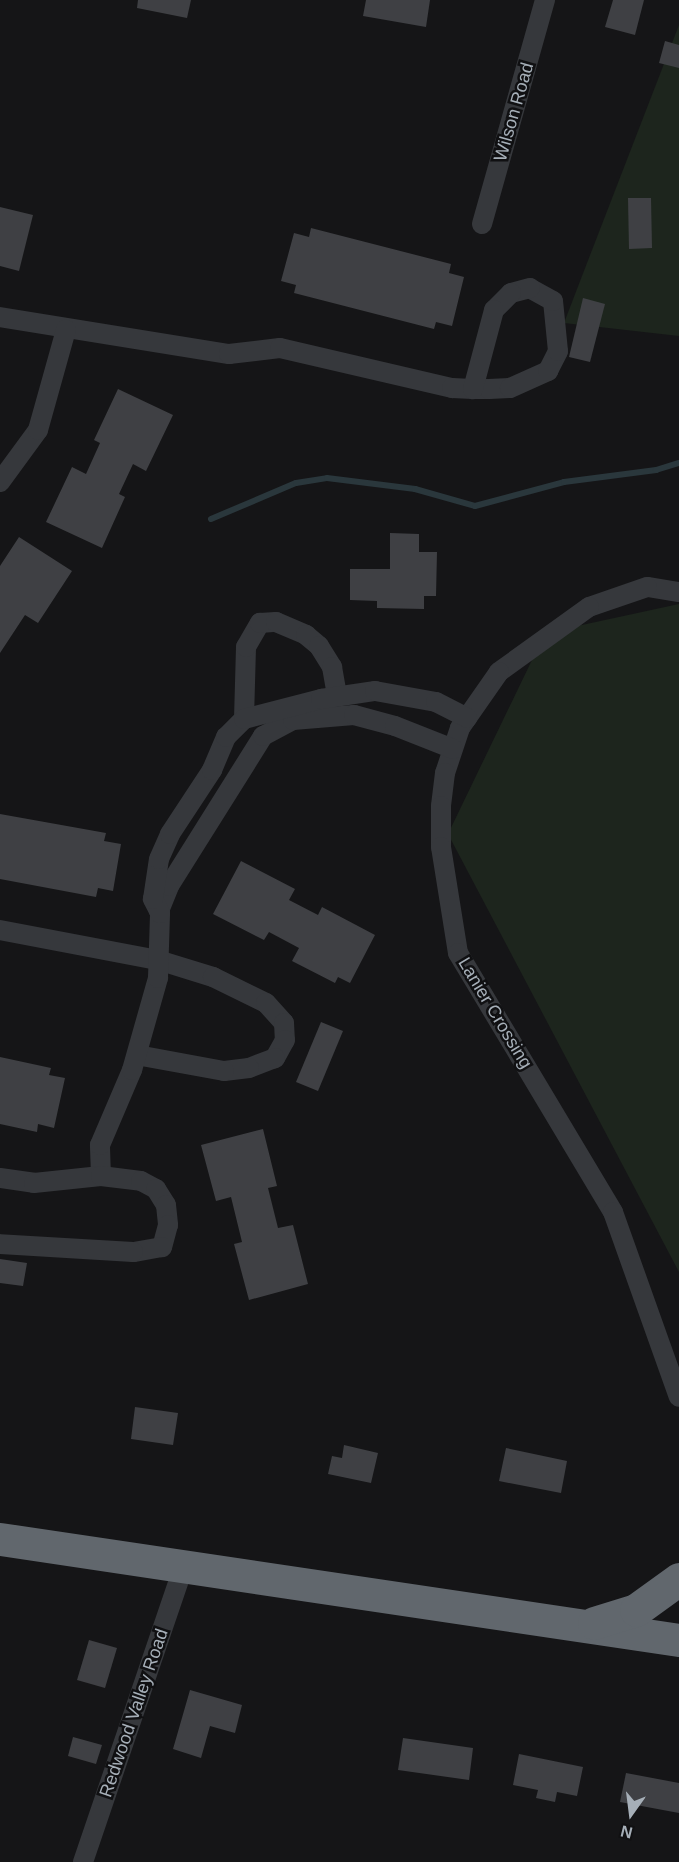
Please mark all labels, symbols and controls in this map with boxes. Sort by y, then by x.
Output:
street label: Wilson Road [490,60,538,164]
street label: Lanier Crossing [453,953,537,1073]
street label: Redwood Valley Road [95,1626,173,1800]
north arrow [601,1784,661,1844]
text: N [619,1822,634,1842]

